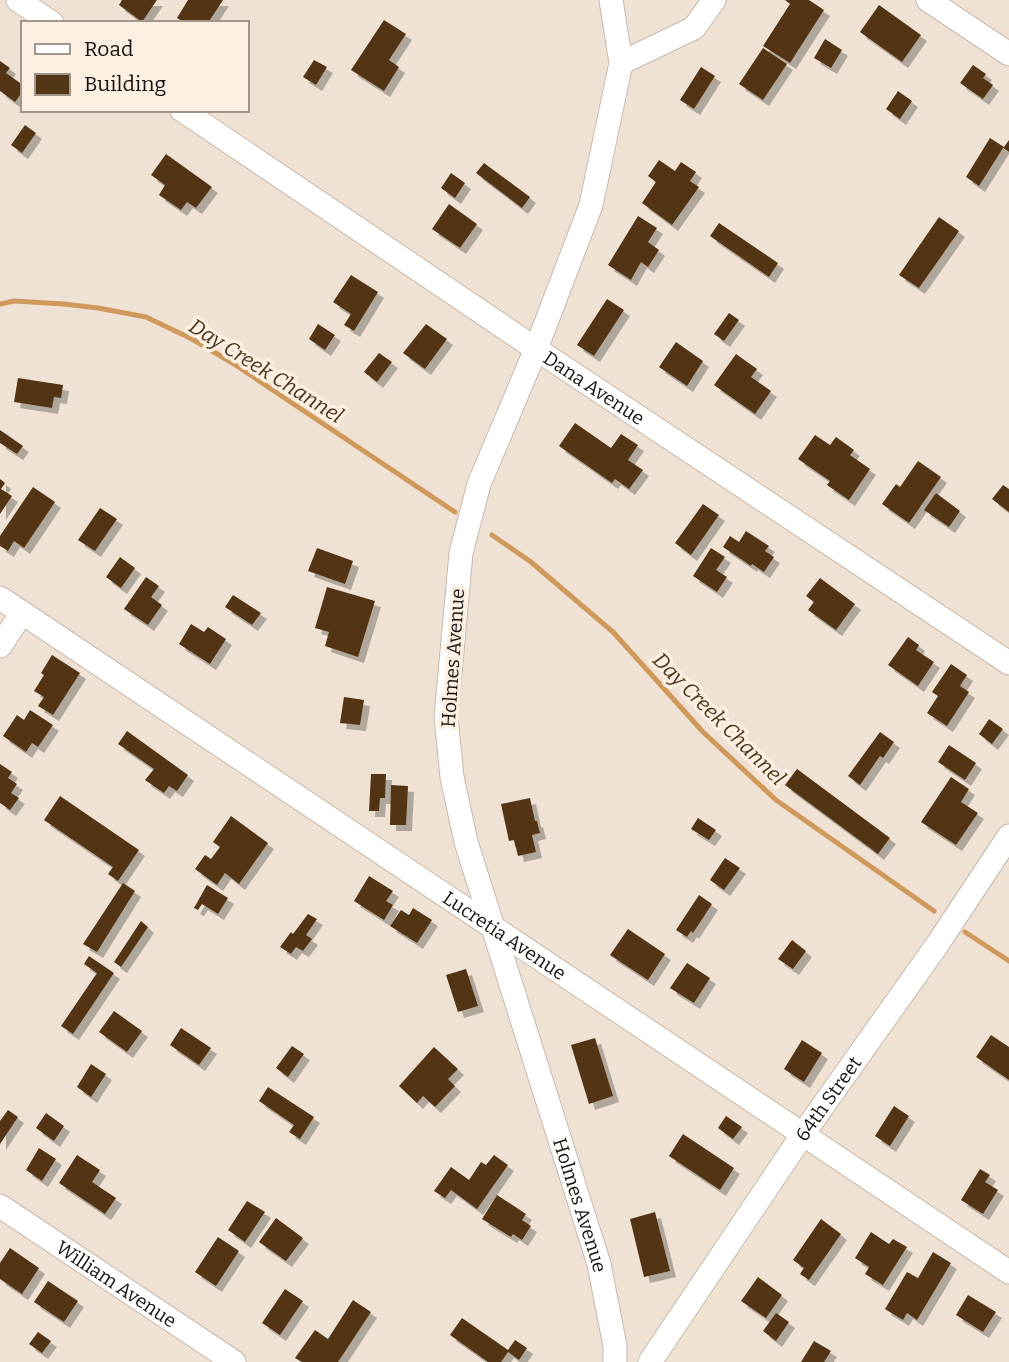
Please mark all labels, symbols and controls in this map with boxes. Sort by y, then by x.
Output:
legend [21,21,248,112]
text: Road [84,36,133,62]
text: Building [84,71,167,97]
water label: Day Creek Channel [184,313,348,429]
street label: Dana Avenue [539,346,649,430]
street label: Holmes Avenue [437,588,469,728]
water label: Day Creek Channel [647,647,791,791]
street label: Lucretia Avenue [439,886,571,985]
street label: 64th Street [790,1052,866,1145]
street label: Holmes Avenue [548,1135,612,1274]
street label: William Avenue [52,1235,181,1332]

